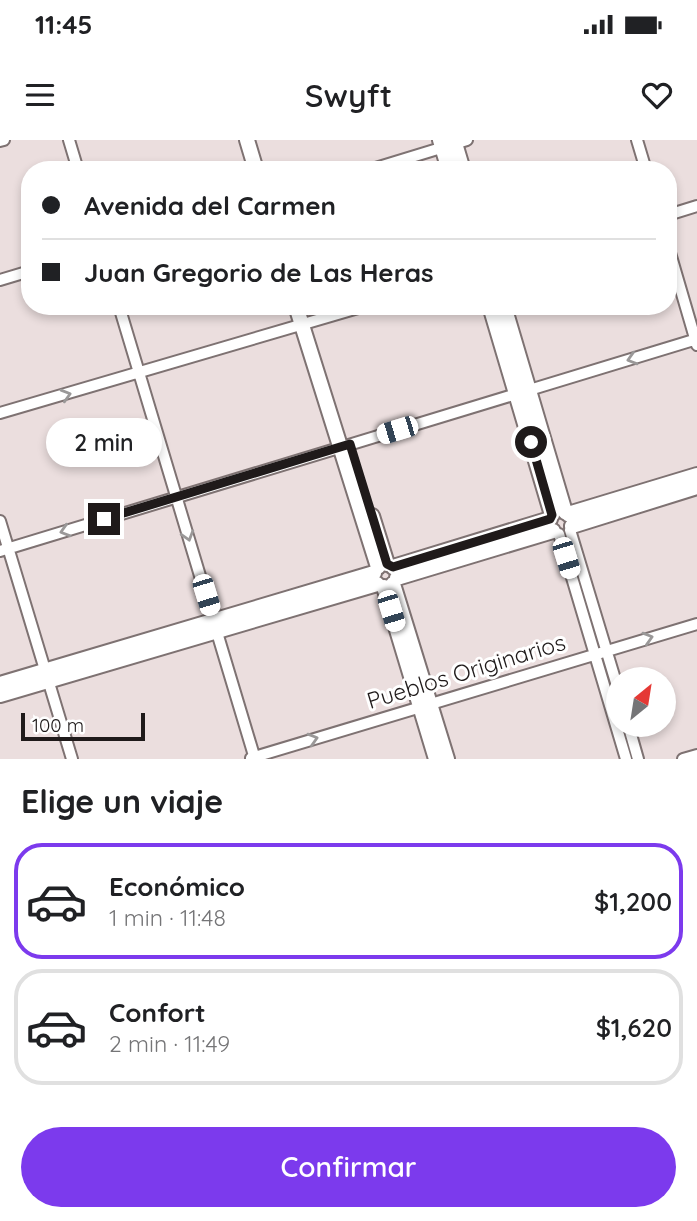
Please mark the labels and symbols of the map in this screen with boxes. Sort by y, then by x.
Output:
one-way arrow [626,350,638,365]
one-way arrow [59,388,71,403]
car [374,414,421,446]
callout: 2 min [46,418,162,466]
route start [515,426,547,458]
route end [88,503,120,535]
one-way arrow [59,523,71,538]
one-way arrow [179,530,194,542]
car [550,535,583,581]
car [190,572,223,618]
car [375,588,408,634]
street label: Pueblos Originarios [363,627,569,715]
one-way arrow [642,632,654,647]
north arrow [606,667,676,737]
scale bar [21,710,145,742]
one-way arrow [307,733,319,748]

